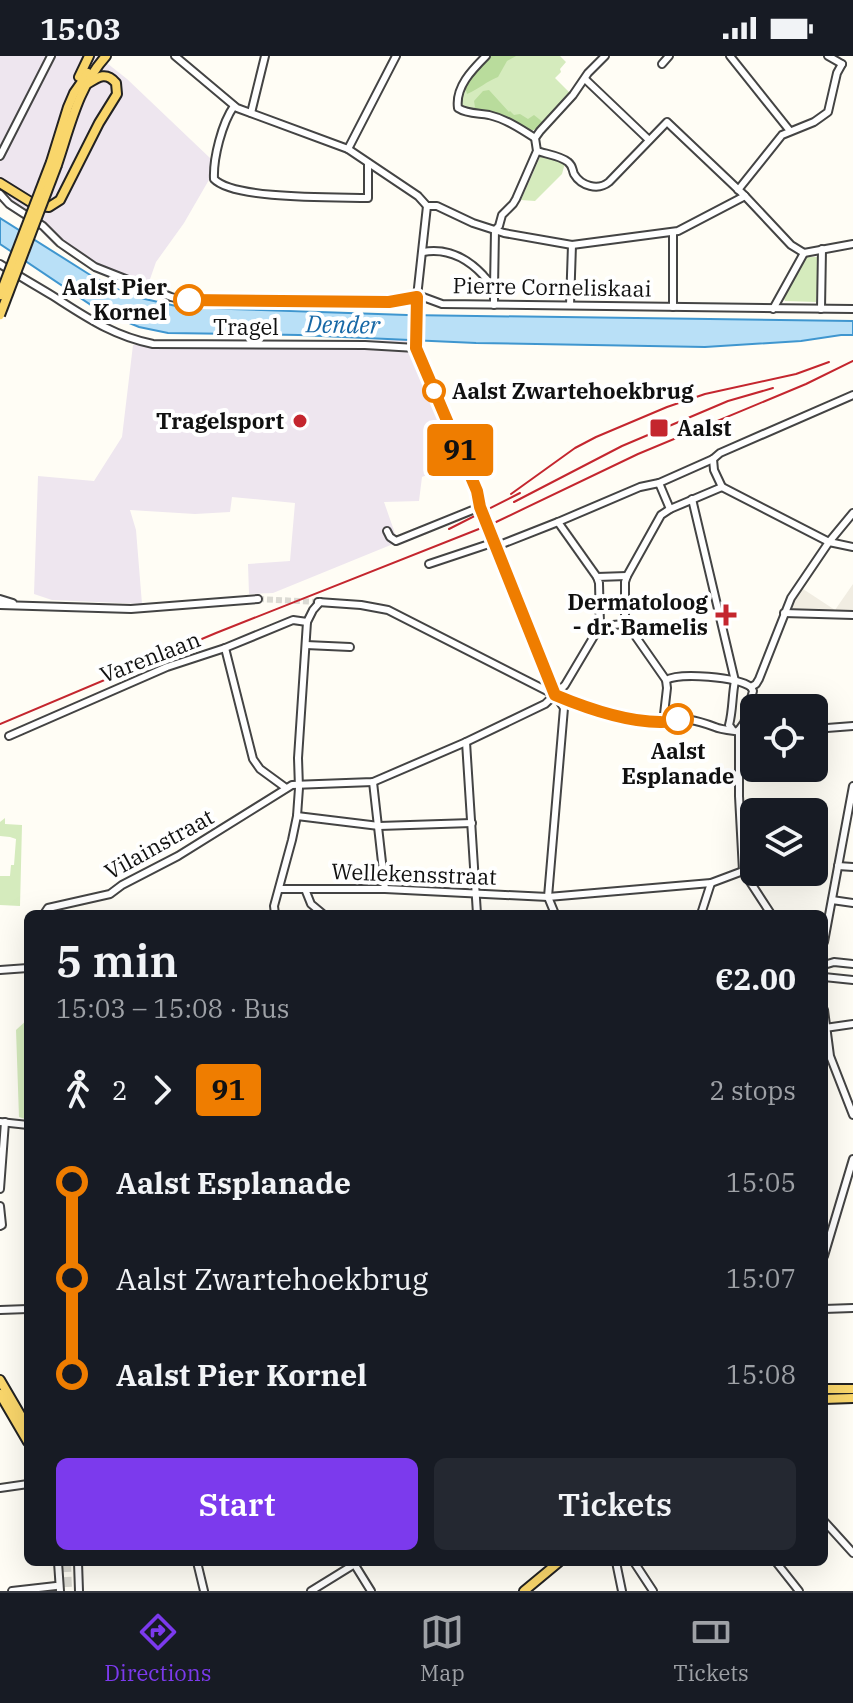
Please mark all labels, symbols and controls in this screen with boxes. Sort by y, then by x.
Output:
text: 15:03 [40,9,121,48]
street label: Pierre Corneliskaai [452,270,652,303]
place label: Aalst Pier Kornel [62,272,167,326]
marker: Aalst Pier Kornel [174,285,204,315]
water label: Dender [305,307,382,341]
street label: Tragel [213,312,279,341]
place label: Aalst Zwartehoekbrug [452,376,694,405]
marker: Aalst Zwartehoekbrug [423,380,445,402]
place label: Tragelsport [156,406,284,435]
marker: Tragelsport [291,412,309,430]
place label: Aalst [677,413,731,442]
marker: Aalst [648,417,670,439]
line badge: 91 [424,424,496,476]
text: 91 [443,431,477,468]
place label: Dermatoloog - dr. Bamelis [567,587,708,641]
marker: Dermatoloog - dr. Bamelis [715,604,737,626]
street label: Varenlaan [95,624,204,689]
map controls [740,694,828,886]
button: locate [740,694,828,782]
marker: Aalst Esplanade [663,704,693,734]
place label: Aalst Esplanade [622,736,734,790]
button: layers [740,798,828,886]
street label: Vilainstraat [99,802,219,885]
street label: Wellekensstraat [331,856,498,891]
text: 5 min [56,932,178,989]
text: €2.00 [715,959,796,998]
text: 15:03 – 15:08 · Bus [56,991,290,1025]
icon: walk [56,1068,100,1112]
icon: forward [140,1068,184,1112]
text: 91 [212,1071,245,1108]
text: 2 [112,1073,128,1107]
text: 2 stops [709,1073,796,1107]
text: Aalst Esplanade [116,1163,351,1202]
text: 15:05 [726,1165,796,1199]
text: Aalst Zwartehoekbrug [116,1259,428,1298]
text: 15:07 [726,1261,796,1295]
text: Aalst Pier Kornel [116,1355,367,1394]
text: 15:08 [726,1357,796,1391]
button: Start [56,1458,418,1550]
button: Tickets [434,1458,796,1550]
tab: Directions [104,1610,212,1687]
tab: Map [420,1610,465,1687]
tab: Tickets [673,1610,749,1687]

